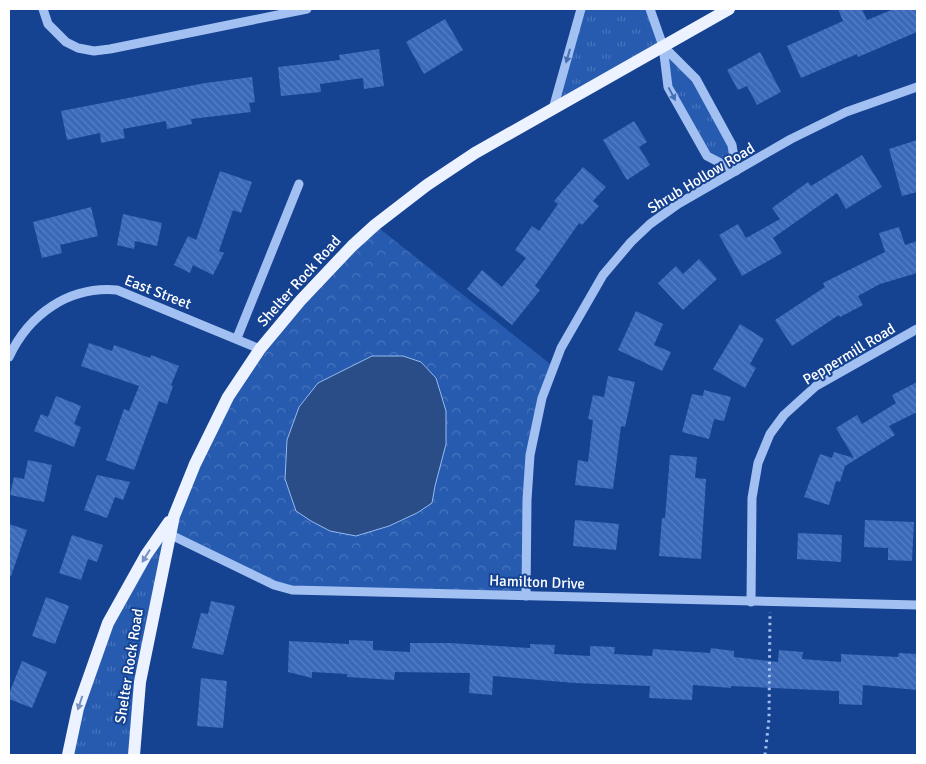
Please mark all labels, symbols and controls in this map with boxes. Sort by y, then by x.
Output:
one-way arrow [564,48,572,63]
one-way arrow [668,86,676,101]
street label: Shrub Hollow Road [644,139,758,217]
street label: Shelter Rock Road [253,232,345,330]
street label: East Street [122,271,194,313]
street label: Peppermill Road [800,319,899,389]
one-way arrow [141,549,150,562]
street label: Hamilton Drive [489,571,585,593]
street label: Shelter Rock Road [111,607,147,725]
one-way arrow [75,696,83,711]

